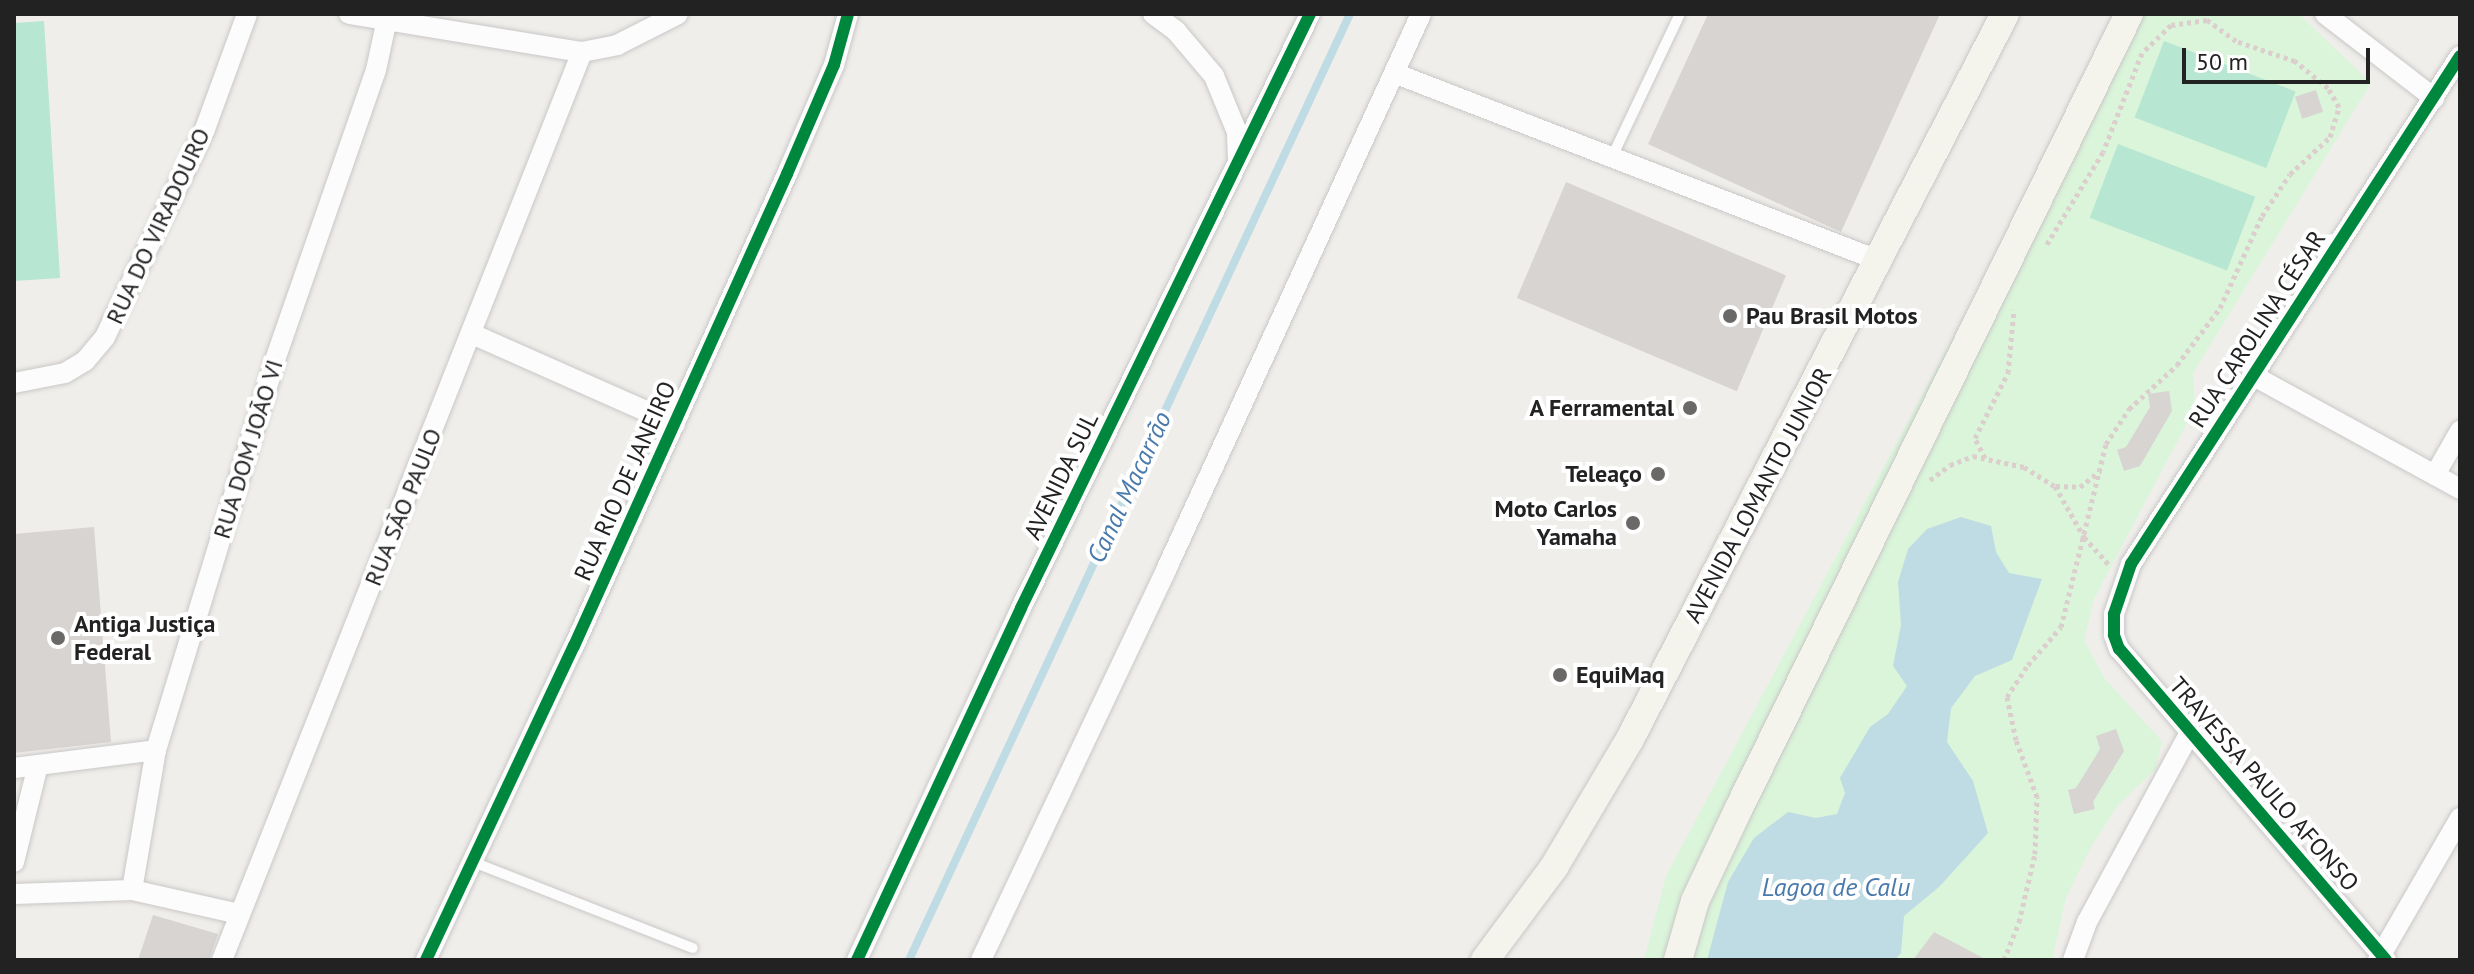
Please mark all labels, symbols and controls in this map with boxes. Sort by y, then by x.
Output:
scale bar [2186,32,2374,82]
text: 50 m [2196,46,2248,77]
street label: RUA DO VIRADOURO [100,123,216,329]
street label: RUA CAROLINA CÉSAR [2182,224,2332,434]
place label: Pau Brasil Motos [1746,302,1918,330]
marker: Pau Brasil Motos [1721,307,1739,325]
street label: RUA DOM JOÃO VI [207,355,289,543]
street label: AVENIDA LOMANTO JUNIOR [1678,362,1838,628]
street label: RUA RIO DE JANEIRO [568,376,682,586]
place label: A Ferramental [1528,394,1674,422]
marker: A Ferramental [1681,399,1699,417]
water label: Canal Macarrão [1080,406,1178,568]
street label: AVENIDA SUL [1018,407,1104,545]
street label: RUA SÃO PAULO [358,424,448,590]
place label: Teleaço [1565,460,1642,488]
marker: Teleaço [1649,465,1667,483]
place label: Moto Carlos Yamaha [1494,495,1617,551]
marker: Moto Carlos Yamaha [1624,514,1642,532]
place label: Antiga Justiça Federal [74,610,215,666]
marker: Antiga Justiça Federal [49,629,67,647]
place label: EquiMaq [1576,661,1665,689]
marker: EquiMaq [1551,666,1569,684]
street label: TRAVESSA PAULO AFONSO [2163,670,2365,898]
water label: Lagoa de Calu [1762,871,1910,903]

